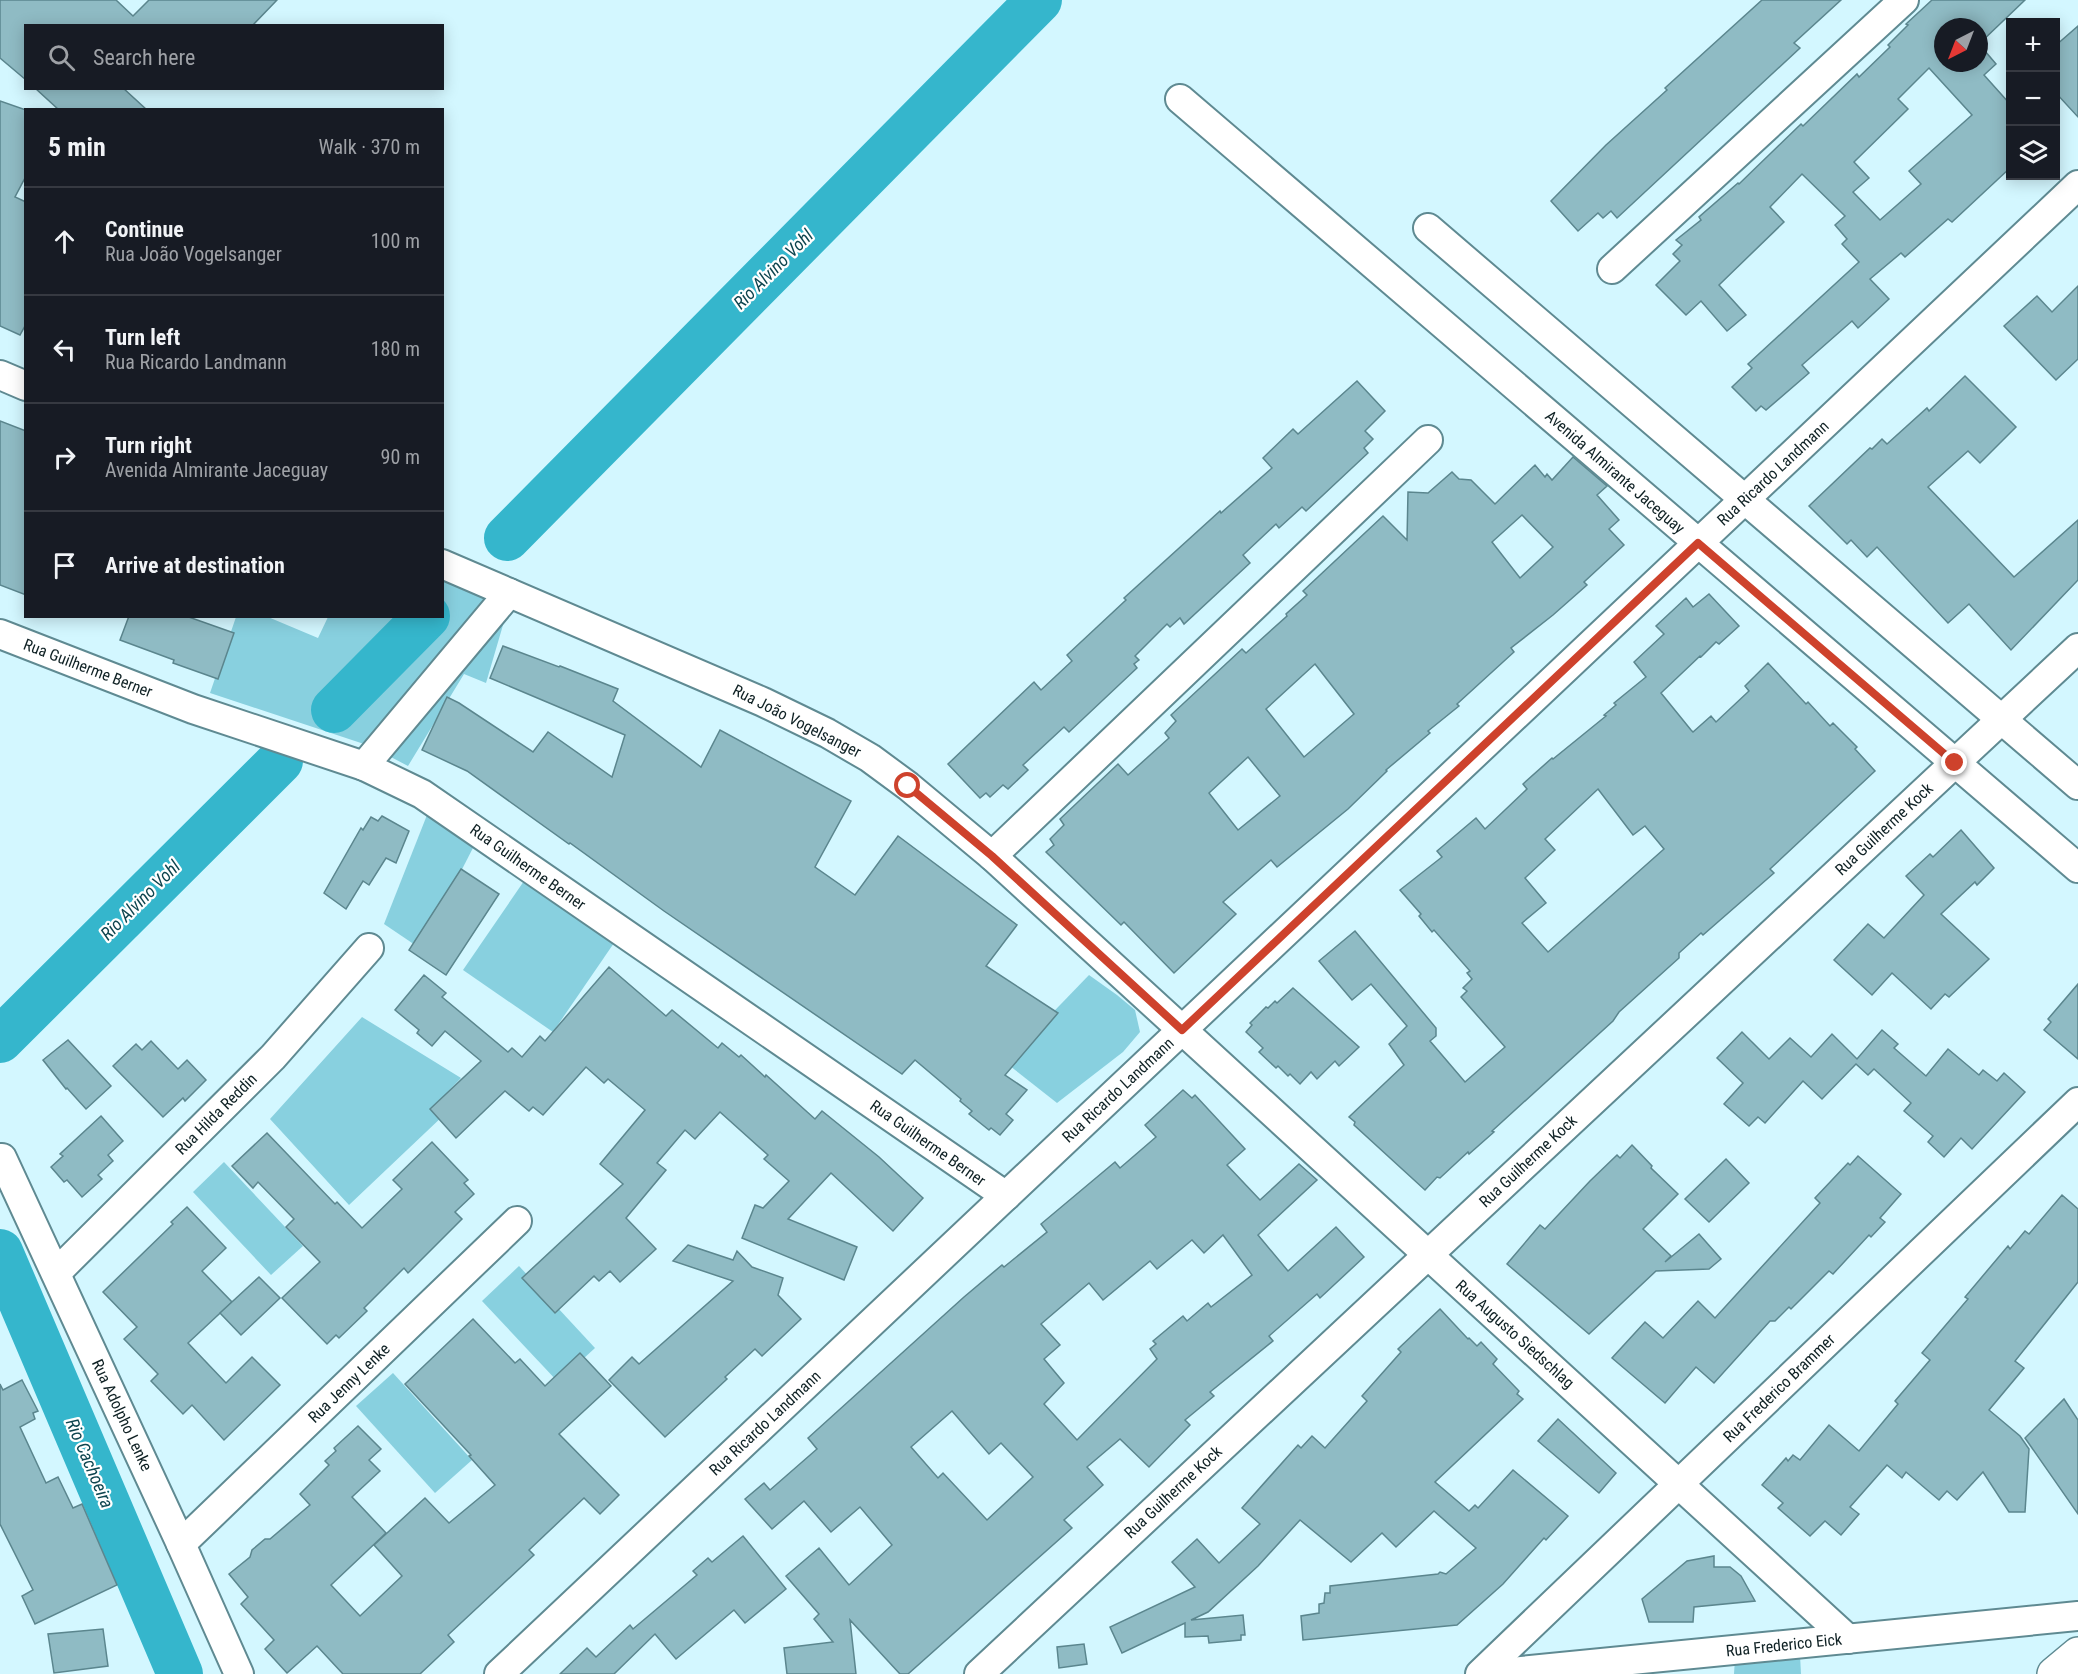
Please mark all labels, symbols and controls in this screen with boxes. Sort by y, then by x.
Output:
north arrow [1934,18,1988,72]
map controls [2006,18,2060,180]
button: + [2006,18,2060,72]
search box [24,24,444,90]
icon: search [45,41,78,74]
text: Search here [93,45,195,70]
button: − [2006,72,2060,126]
button: layers [2006,126,2060,180]
text: 5 min [48,132,106,162]
text: Walk · 370 m [319,135,420,159]
text: Continue [105,217,184,242]
water label: Rio Alvino Vohl [729,224,818,313]
icon: ahead [48,225,81,258]
text: 100 m [371,229,420,253]
text: Rua João Vogelsanger [105,242,282,266]
text: Turn left [105,325,180,350]
icon: left [48,333,81,366]
text: 180 m [371,337,420,361]
text: Rua Ricardo Landmann [105,350,287,374]
street label: Avenida Almirante Jaceguay [1541,406,1689,538]
street label: Rua Ricardo Landmann [1713,416,1833,530]
text: Turn right [105,433,192,458]
icon: right [48,441,81,474]
text: 90 m [381,445,420,469]
text: Avenida Almirante Jaceguay [105,458,328,482]
icon: arrive [48,549,81,582]
text: Arrive at destination [105,553,285,578]
street label: Rua Guilherme Berner [21,635,155,701]
street label: Rua João Vogelsanger [730,680,864,762]
route end [1941,749,1967,775]
route start [894,772,920,798]
street label: Rua Guilherme Kock [1831,778,1937,879]
street label: Rua Guilherme Berner [467,820,590,914]
water label: Rio Alvino Vohl [96,855,185,944]
street label: Rua Ricardo Landmann [1058,1033,1178,1147]
street label: Rua Hilda Reddin [171,1069,261,1159]
street label: Rua Guilherme Berner [867,1096,990,1190]
street label: Rua Guilherme Kock [1475,1110,1581,1211]
street label: Rua Augusto Siedschlag [1452,1276,1578,1392]
street label: Rua Frederico Brammer [1719,1330,1839,1446]
street label: Rua Jenny Lenke [304,1339,394,1427]
street label: Rua Adolpho Lenke [88,1356,156,1474]
street label: Rua Ricardo Landmann [705,1366,825,1480]
water label: Rio Cachoeira [62,1415,118,1511]
street label: Rua Guilherme Kock [1120,1441,1226,1542]
street label: Rua Frederico Eick [1725,1629,1844,1661]

